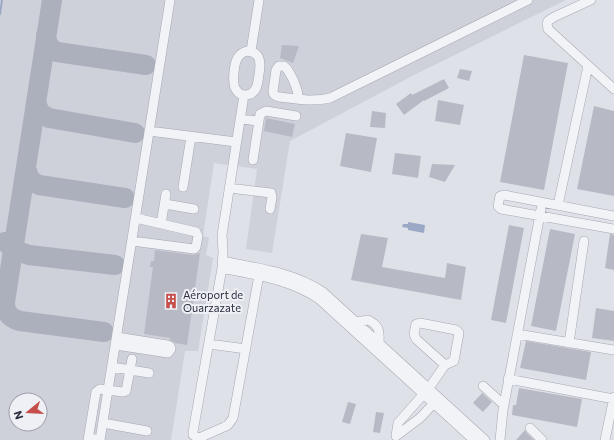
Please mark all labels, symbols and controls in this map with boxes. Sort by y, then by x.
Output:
place label: Aéroport de Ouarzazate [183,288,243,314]
building icon: Aéroport de Ouarzazate [162,292,180,310]
north arrow [8,392,48,432]
text: N [11,409,25,421]

